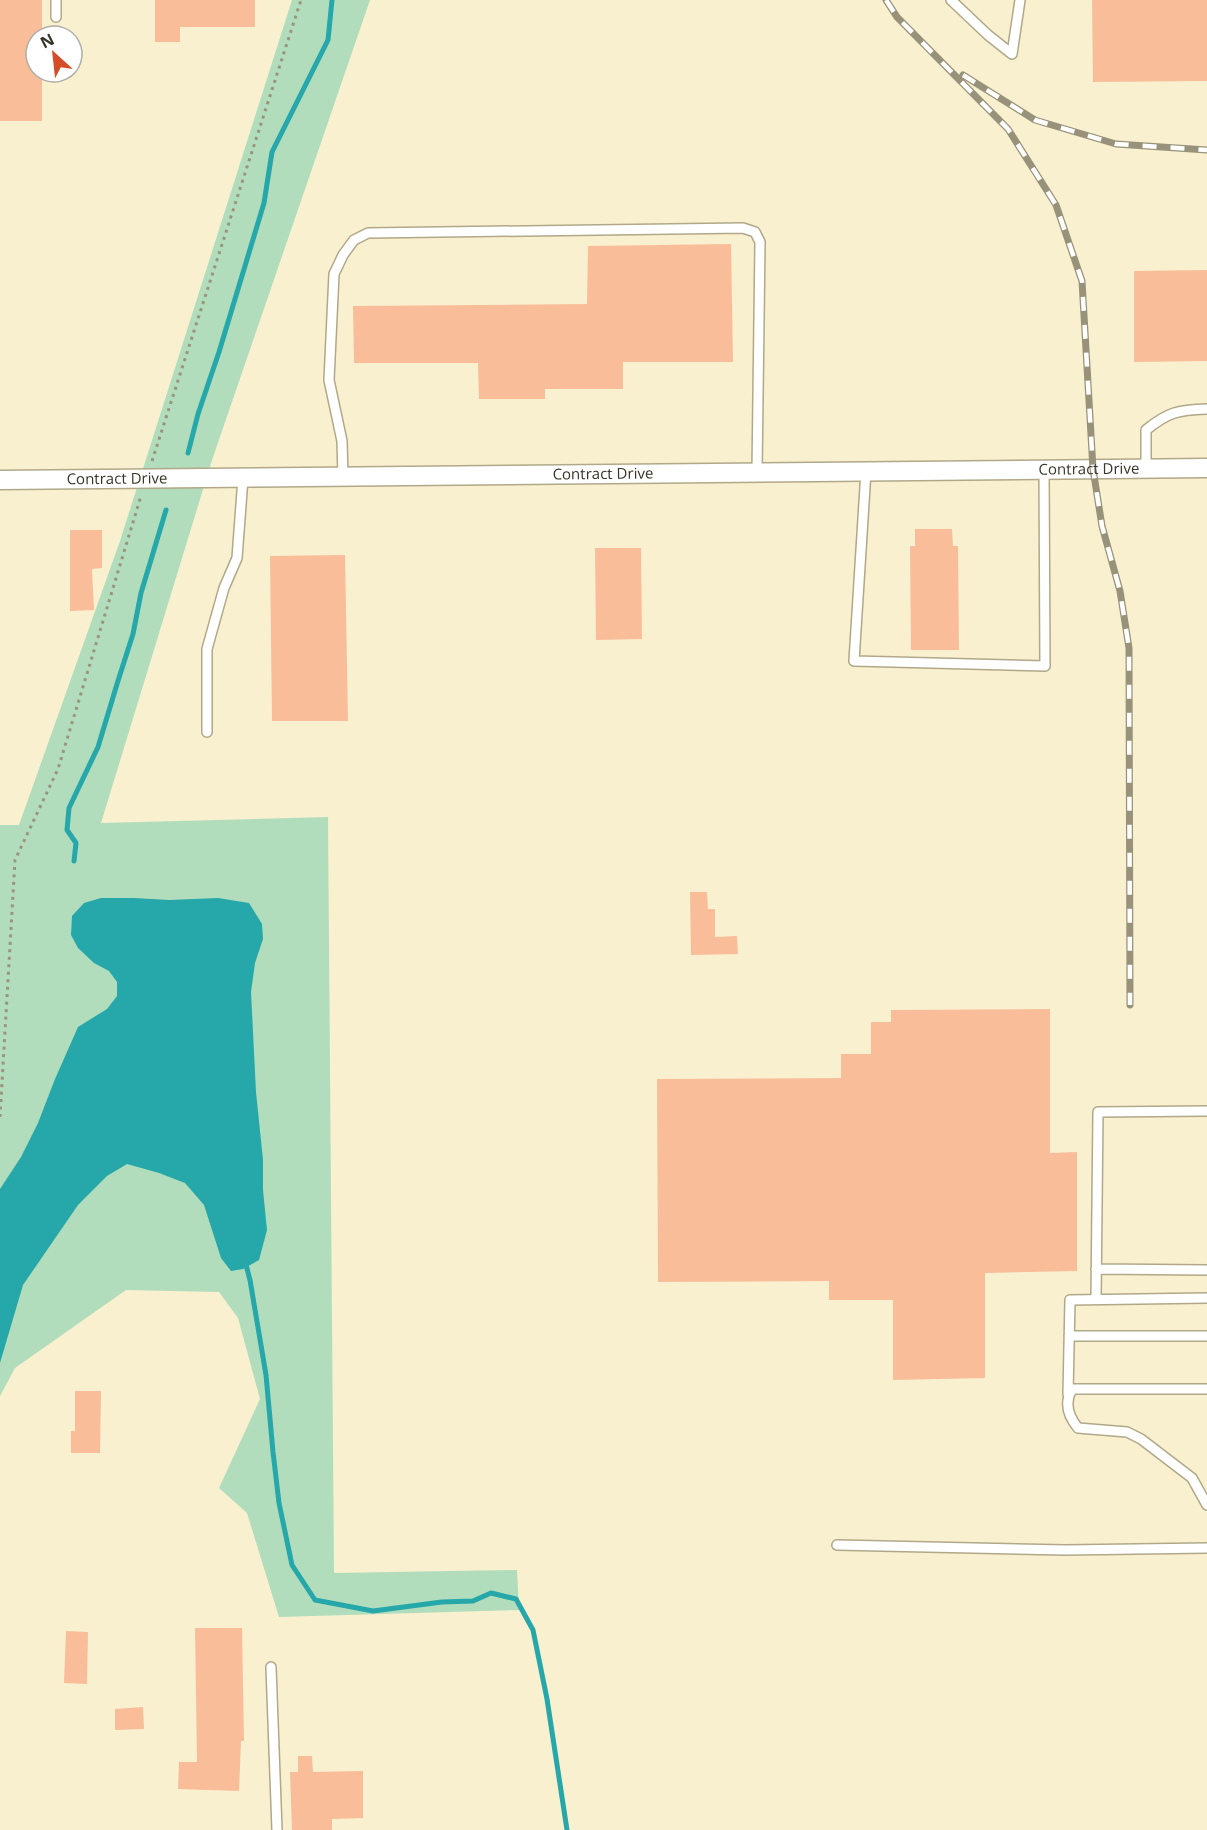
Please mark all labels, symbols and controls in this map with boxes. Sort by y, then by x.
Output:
north arrow [24,24,84,84]
text: N [36,28,58,53]
street label: Contract Drive [1038,458,1139,479]
street label: Contract Drive [552,463,653,484]
street label: Contract Drive [67,467,167,488]

